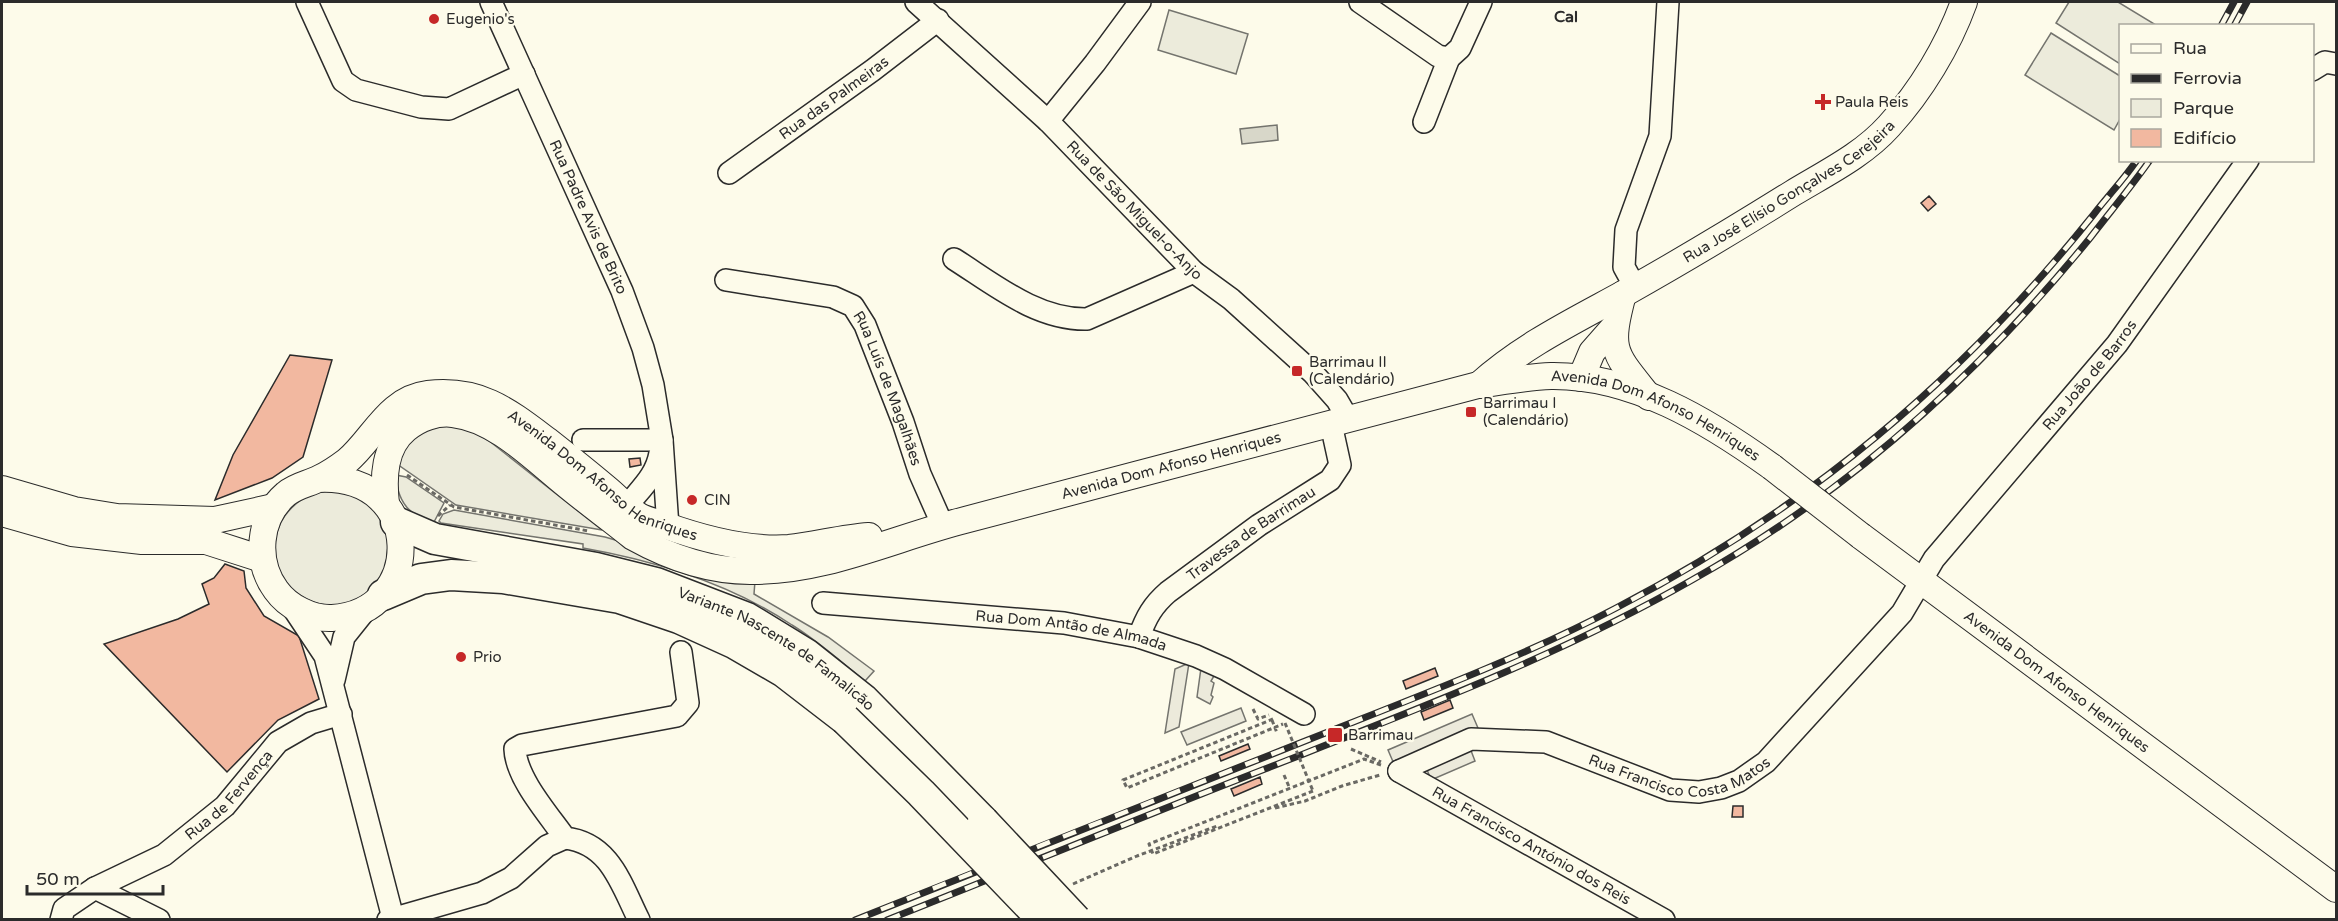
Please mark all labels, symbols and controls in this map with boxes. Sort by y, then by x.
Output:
district label: Cal [1554,7,1578,27]
place label: Eugenio's [446,10,515,28]
marker: Eugenio's [427,12,441,26]
legend [2119,24,2314,162]
text: Rua [2173,37,2207,59]
street label: Rua das Palmeiras [776,52,892,143]
text: Ferrovia [2173,67,2242,89]
place label: Paula Reis [1835,93,1908,111]
marker: Paula Reis [1816,95,1830,109]
text: Parque [2173,97,2234,119]
street label: Rua José Elísio Gonçalves Cerejeira [1680,117,1899,267]
text: Edifício [2173,127,2237,149]
street label: Rua Padre Avis de Brito [546,137,631,297]
street label: Rua de São Miguel-o-Anjo [1063,137,1206,284]
street label: Rua Luís de Magalhães [849,307,926,468]
street label: Rua João de Barros [2039,316,2140,434]
place label: Barrimau II (Calendário) [1309,353,1394,388]
marker: Barrimau II (Calendário) [1290,364,1304,378]
street label: Avenida Dom Afonso Henriques [1551,367,1764,465]
place label: Barrimau I (Calendário) [1483,394,1568,429]
marker: Barrimau I (Calendário) [1464,405,1478,419]
street label: Avenida Dom Afonso Henriques [504,406,700,544]
street label: Avenida Dom Afonso Henriques [1059,428,1283,503]
street label: Travessa de Barrimau [1183,483,1319,584]
place label: CIN [704,491,731,509]
marker: CIN [685,493,699,507]
street label: Variante Nascente de Famalicão [675,583,878,714]
street label: Rua Dom Antão de Almada [975,607,1169,655]
street label: Avenida Dom Afonso Henriques [1960,607,2153,756]
place label: Prio [473,648,502,666]
marker: Prio [454,650,468,664]
marker: Barrimau [1326,726,1344,744]
place label: Barrimau [1348,726,1413,744]
street label: Rua de Fervença [181,746,276,844]
street label: Rua Francisco Costa Matos [1581,746,1775,764]
text: Rua Francisco Costa Matos [1586,750,1774,801]
street label: Rua Francisco António dos Reis [1429,783,1634,908]
scale bar [27,858,164,896]
text: 50 m [36,868,80,890]

